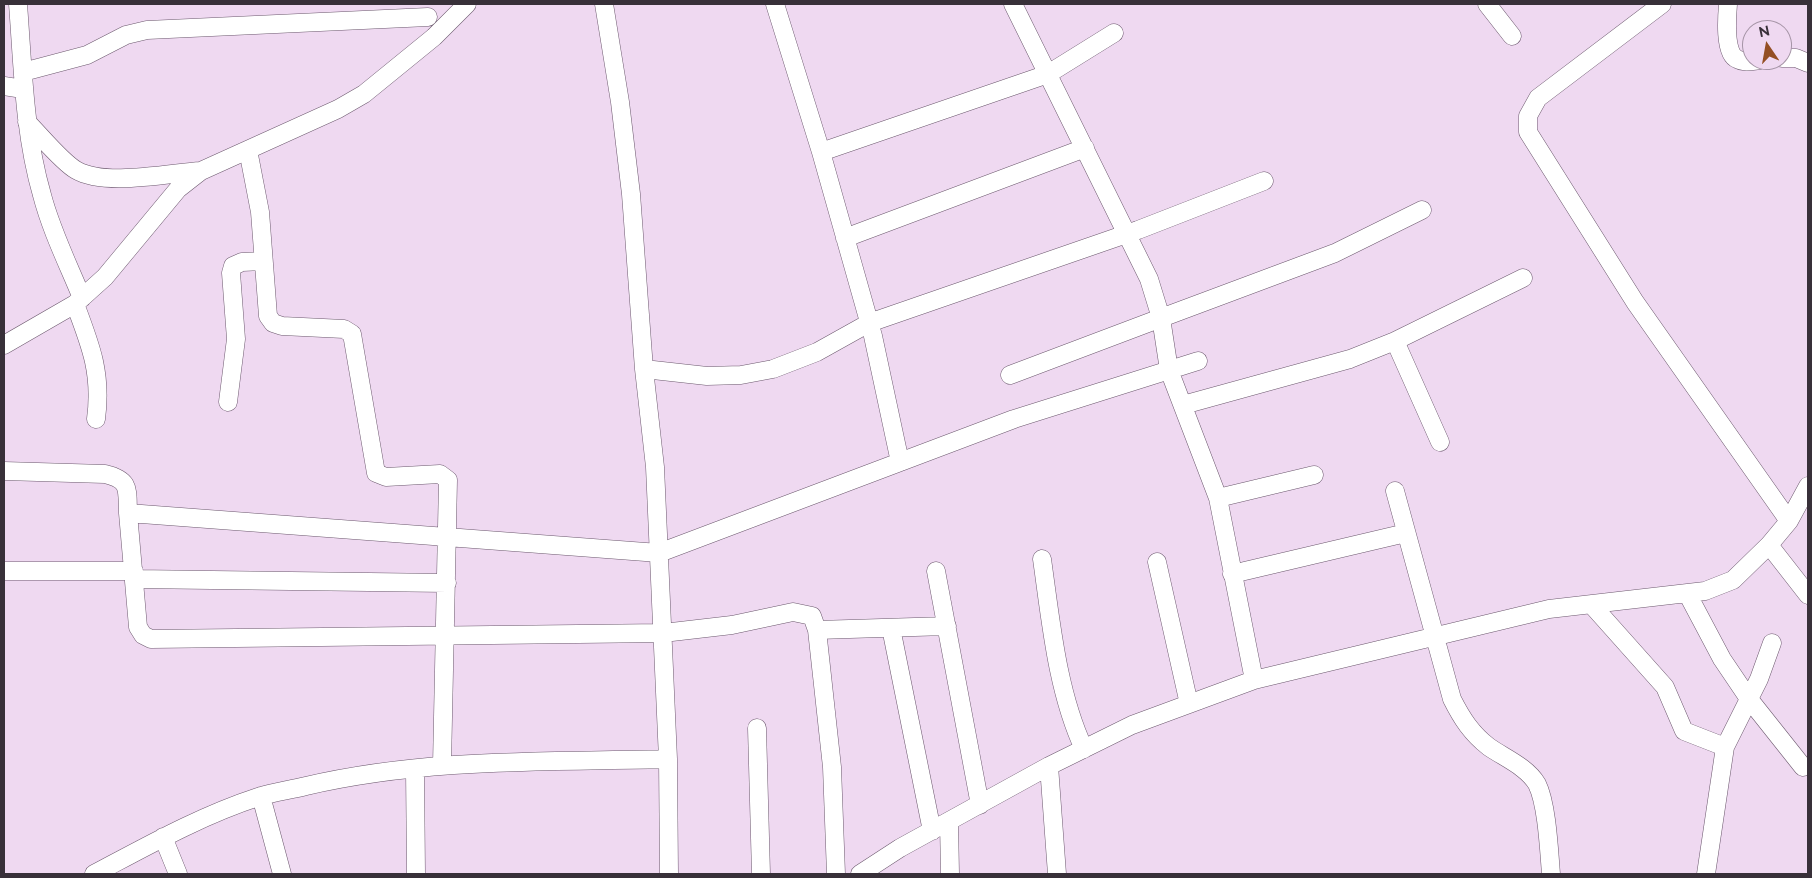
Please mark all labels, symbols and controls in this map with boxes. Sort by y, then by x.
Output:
north arrow [1742,20,1792,70]
text: N [1757,22,1771,40]

